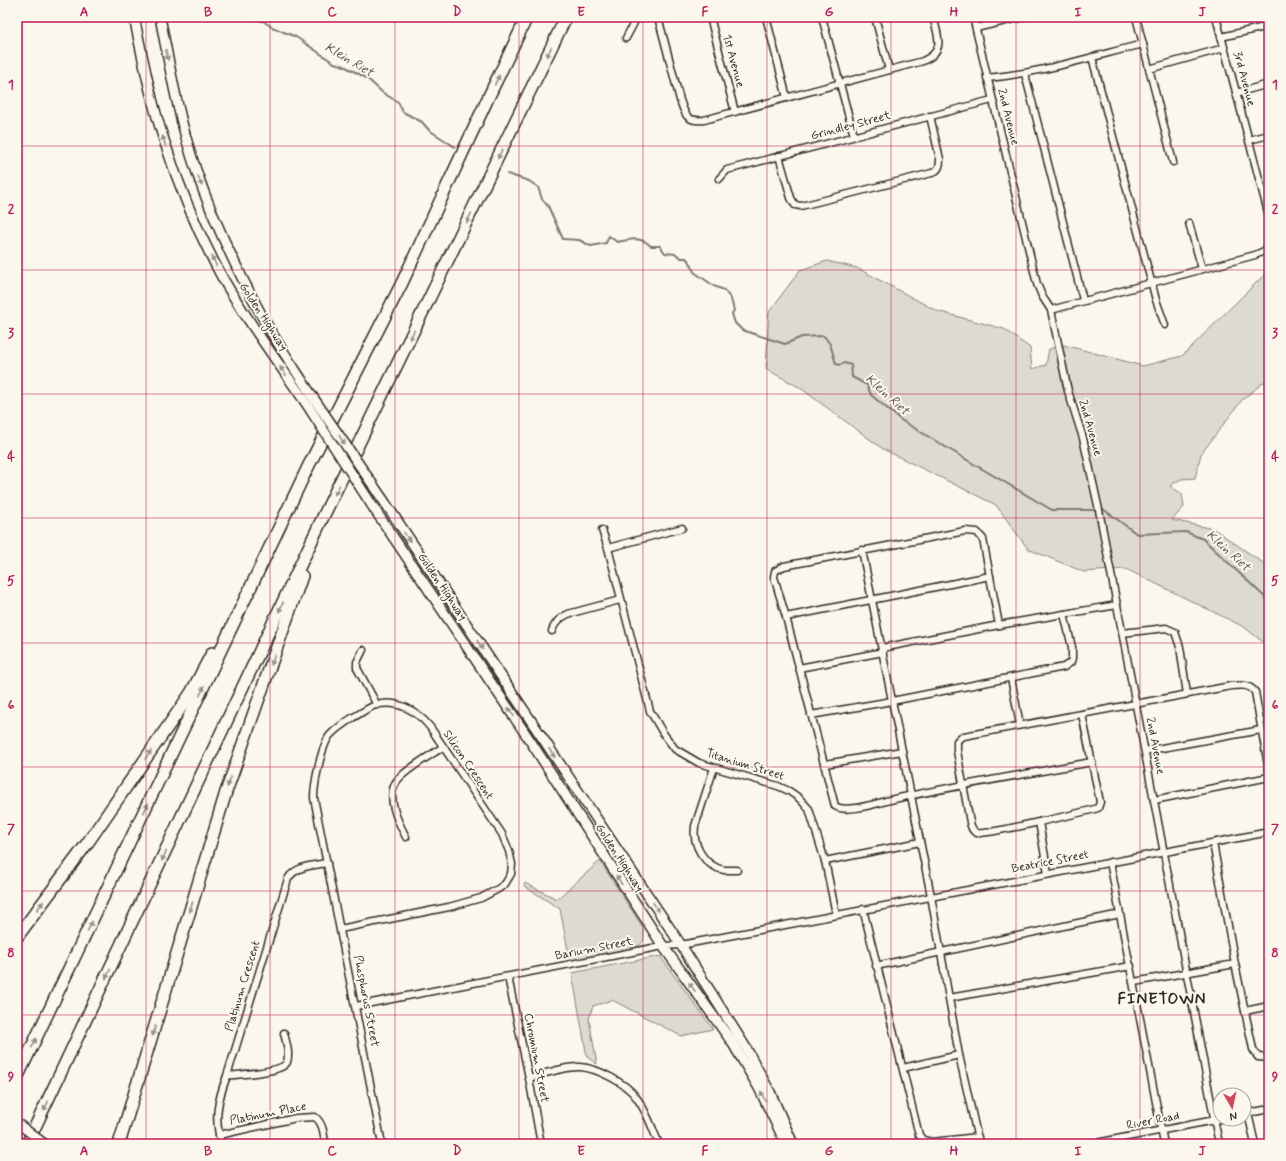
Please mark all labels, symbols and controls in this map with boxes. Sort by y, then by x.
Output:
text: A [80,4,88,21]
text: B [204,4,213,21]
text: C [327,4,337,21]
text: D [453,4,462,21]
text: E [577,4,585,21]
text: F [702,4,709,21]
text: G [825,4,834,21]
text: H [950,4,959,21]
text: I [1075,4,1082,21]
text: J [1198,4,1206,21]
street label: 1st Avenue [718,33,748,89]
water label: Klein Riet [322,39,378,82]
one-way arrow [546,46,552,58]
one-way arrow [164,49,170,61]
street label: 3rd Avenue [1229,50,1259,108]
one-way arrow [493,74,500,85]
text: 1 [8,77,14,94]
text: 1 [1272,77,1278,94]
street label: 2nd Avenue [993,87,1023,147]
street label: Grindley Street [809,108,893,144]
one-way arrow [161,135,167,147]
one-way arrow [497,149,503,160]
one-way arrow [197,175,203,186]
text: 2 [8,201,15,218]
text: 2 [1272,201,1279,218]
one-way arrow [466,212,472,224]
one-way arrow [211,255,218,267]
street label: Golden Highway [235,280,291,354]
text: 3 [8,325,14,342]
text: 3 [1272,325,1278,342]
one-way arrow [409,329,415,341]
one-way arrow [279,365,287,376]
water label: Klein Riet [861,371,914,421]
street label: 2nd Avenue [1074,398,1106,458]
one-way arrow [338,435,346,445]
text: 4 [7,449,15,466]
text: 4 [1271,449,1279,466]
one-way arrow [334,484,340,495]
water label: Klein Riet [1202,527,1255,577]
one-way arrow [403,531,411,542]
street label: Golden Highway [413,550,471,624]
text: 5 [7,573,15,590]
text: 5 [1271,573,1279,590]
one-way arrow [278,601,284,613]
one-way arrow [476,639,483,651]
one-way arrow [269,654,275,666]
one-way arrow [199,685,205,697]
text: 6 [8,697,15,714]
text: 6 [1272,697,1279,714]
one-way arrow [507,707,515,717]
street label: 2nd Avenue [1142,716,1168,776]
street label: Silicon Crescent [439,727,497,803]
street label: Titanium Street [704,746,787,785]
one-way arrow [548,747,555,759]
one-way arrow [144,749,152,760]
one-way arrow [226,777,232,789]
one-way arrow [143,803,149,814]
text: 7 [7,821,15,838]
street label: Golden Highway [591,821,647,895]
text: 7 [1271,821,1279,838]
street label: Beatrice Street [1010,847,1090,877]
one-way arrow [161,851,167,862]
one-way arrow [616,874,623,886]
one-way arrow [36,901,44,912]
one-way arrow [188,901,194,913]
one-way arrow [652,902,660,912]
one-way arrow [87,920,93,931]
street label: Barium Street [554,934,634,964]
street label: Platinum Crescent [222,938,265,1033]
text: 8 [7,945,15,962]
text: 8 [1271,945,1279,962]
street label: Phosphorus Street [349,954,383,1049]
one-way arrow [105,968,111,980]
one-way arrow [688,982,696,993]
district label: FINETOWN [1118,989,1206,1010]
street label: Chromium Street [520,1012,553,1104]
one-way arrow [151,1025,157,1037]
one-way arrow [31,1037,37,1049]
text: 9 [8,1069,15,1086]
text: 9 [1272,1069,1279,1086]
north arrow [1212,1087,1252,1127]
one-way arrow [760,1090,766,1102]
street label: Platinum Place [228,1099,308,1129]
one-way arrow [43,1100,49,1112]
street label: River Road [1125,1108,1181,1134]
text: N [1229,1108,1238,1123]
text: A [80,1143,88,1160]
text: B [204,1143,213,1160]
text: C [327,1143,337,1160]
text: D [453,1143,462,1160]
text: E [577,1143,585,1160]
text: F [702,1143,709,1160]
text: G [825,1143,834,1160]
text: H [950,1143,959,1160]
text: I [1075,1143,1082,1160]
text: J [1198,1143,1206,1160]

